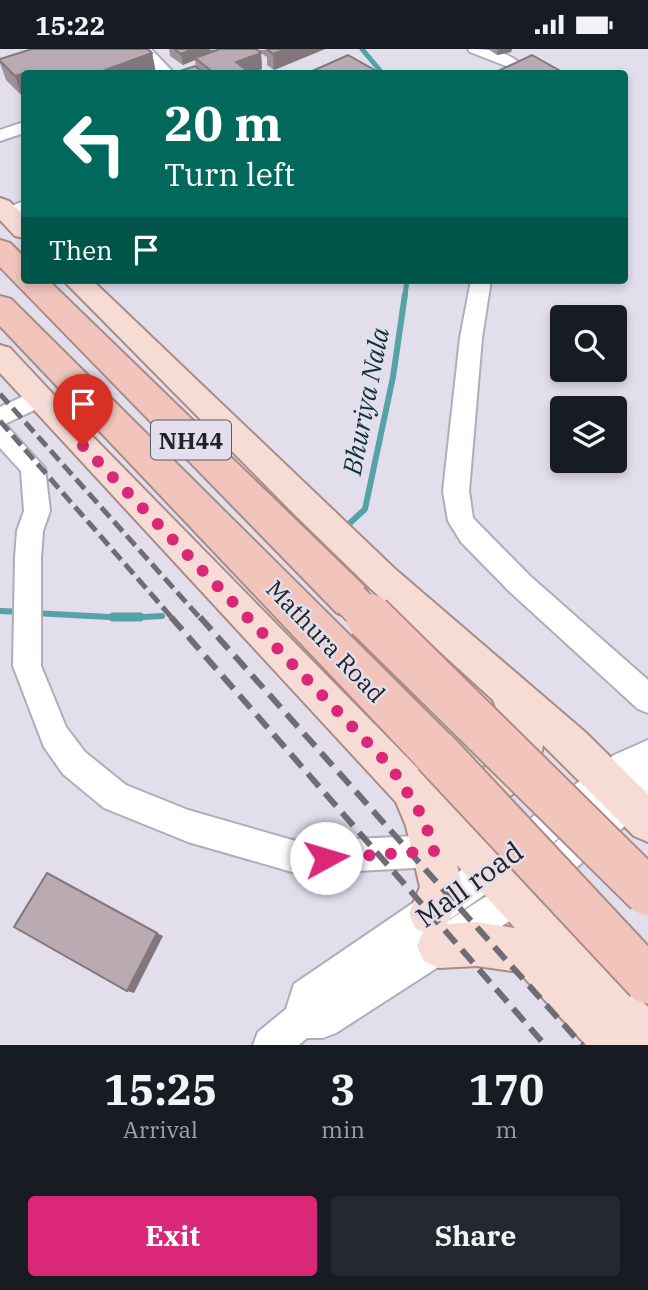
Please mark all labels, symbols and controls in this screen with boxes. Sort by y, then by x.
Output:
text: 15:22 [35,8,105,42]
text: 20 m [164,91,282,154]
icon: left [49,98,140,189]
text: Turn left [164,153,295,195]
icon: arrive [127,231,165,269]
text: Then [49,233,113,267]
map controls [550,305,627,473]
button: search [550,305,627,382]
water label: Bhuriya Nala [334,324,396,479]
pin [53,374,113,446]
icon: arrive [64,385,102,423]
button: layers [550,396,627,473]
road number: NH44 [151,421,231,459]
street label: Mathura Road [259,573,393,709]
position arrow [289,821,363,895]
street label: Mall road [408,833,530,935]
text: 15:25 [104,1062,217,1117]
text: 3 [330,1062,356,1117]
text: 170 [469,1062,544,1117]
text: Arrival [123,1114,198,1144]
text: min [321,1114,365,1144]
text: m [495,1114,517,1144]
button: Exit [28,1196,317,1276]
button: Share [331,1196,620,1276]

